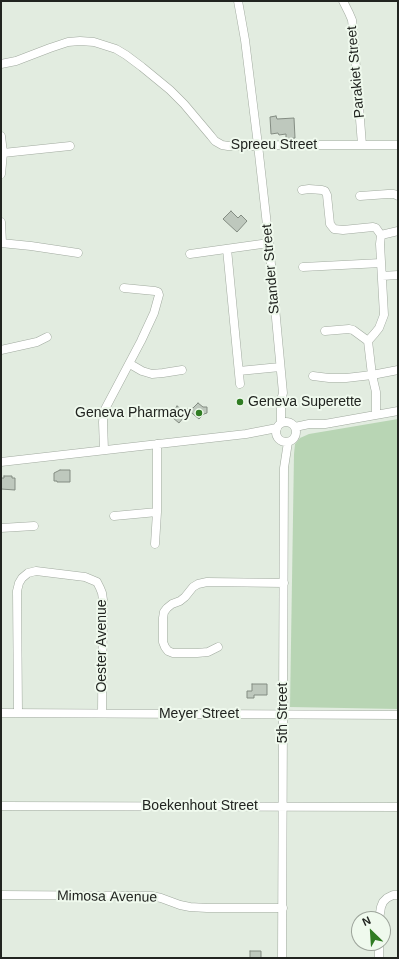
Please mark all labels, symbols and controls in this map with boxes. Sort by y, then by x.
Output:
street label: Parakiet Street [344,25,368,119]
street label: Spreeu Street [231,137,317,153]
street label: Stander Street [259,223,283,315]
place label: Geneva Superette [248,394,362,410]
marker: Geneva Superette [235,397,245,407]
place label: Geneva Pharmacy [75,405,191,421]
marker: Geneva Pharmacy [194,408,204,418]
street label: Oester Avenue [94,599,110,693]
street label: 5th Street [275,683,291,743]
street label: Meyer Street [159,706,239,722]
street label: Boekenhout Street [142,798,258,814]
street label: Mimosa Avenue [57,888,157,906]
north arrow [351,911,391,951]
text: N [360,914,372,928]

